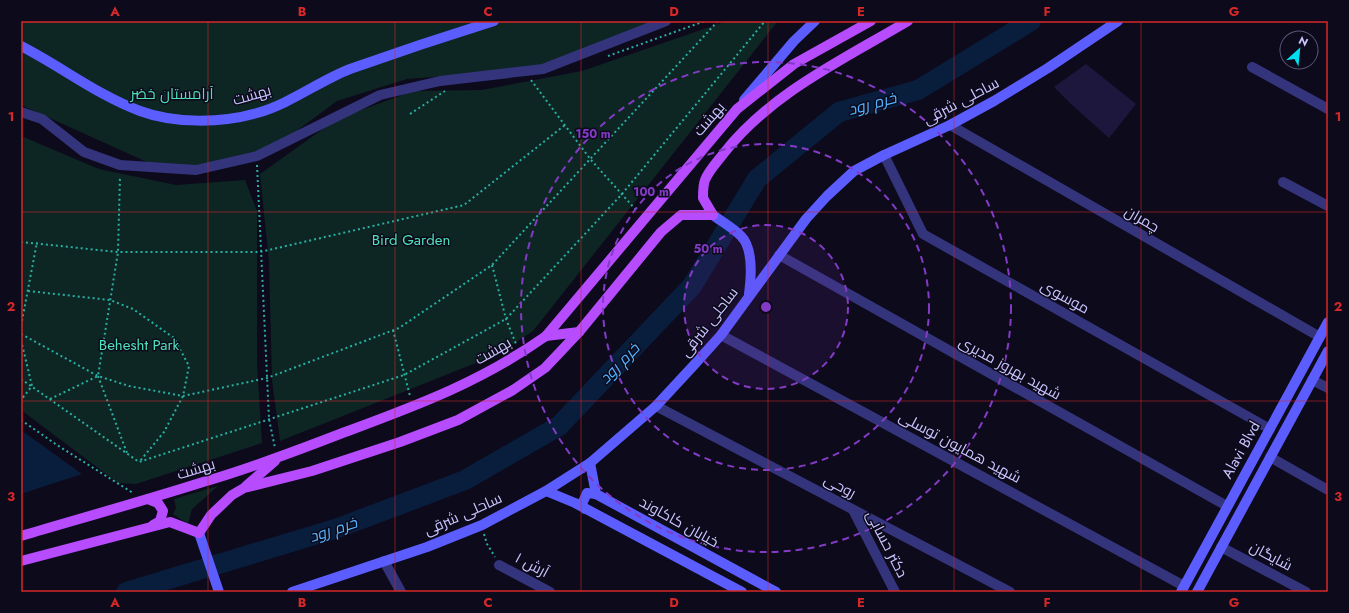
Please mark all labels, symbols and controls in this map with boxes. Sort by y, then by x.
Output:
text: A [109,2,120,21]
text: B [298,2,307,21]
text: C [483,2,493,21]
text: D [669,2,679,21]
text: E [857,2,865,21]
text: F [1043,2,1051,21]
text: G [1229,2,1240,21]
north arrow [1279,30,1319,70]
text: N [1296,32,1311,50]
street label: ساحلی شرقی [919,72,1003,130]
street label: بهشت [230,79,274,111]
park label: آرامستان خضر [130,83,213,105]
water label: خرم رود [845,86,900,121]
street label: بهشت [688,97,730,141]
text: 1 [8,107,14,126]
text: 1 [1335,107,1341,126]
text: 150 m [575,125,611,143]
text: 100 m [633,183,669,201]
street label: چمران [1120,200,1164,238]
park label: Bird Garden [372,229,450,251]
text: 50 m [693,240,723,258]
street label: موسوی [1037,275,1093,319]
street label: ساحلی شرقی [675,282,743,362]
text: 2 [7,297,15,316]
text: 2 [1334,297,1342,316]
centre of rings [759,300,773,314]
street label: شهید بهروز مدیری [955,331,1065,405]
street label: بهشت [471,332,515,370]
park label: Behesht Park [99,334,180,356]
water label: خرم رود [594,337,645,389]
street label: شهید همایون توسلی [895,405,1025,489]
street label: Alavi Blvd [1216,417,1266,483]
street label: بهشت [174,453,218,485]
street label: روحی [820,468,860,504]
text: 3 [7,487,15,506]
street label: ساحلی شرقی [420,487,506,541]
text: 3 [1334,487,1342,506]
street label: خیابان کاکاوند [635,491,723,553]
street label: دکتر حسابی [861,507,913,581]
water label: خرم رود [306,511,361,548]
street label: شایگان [1246,536,1296,576]
street label: آرش ۱ [511,547,553,583]
text: A [109,593,120,612]
text: B [298,593,307,612]
text: C [483,593,493,612]
text: D [669,593,679,612]
text: E [857,593,865,612]
text: F [1043,593,1051,612]
text: G [1229,593,1240,612]

